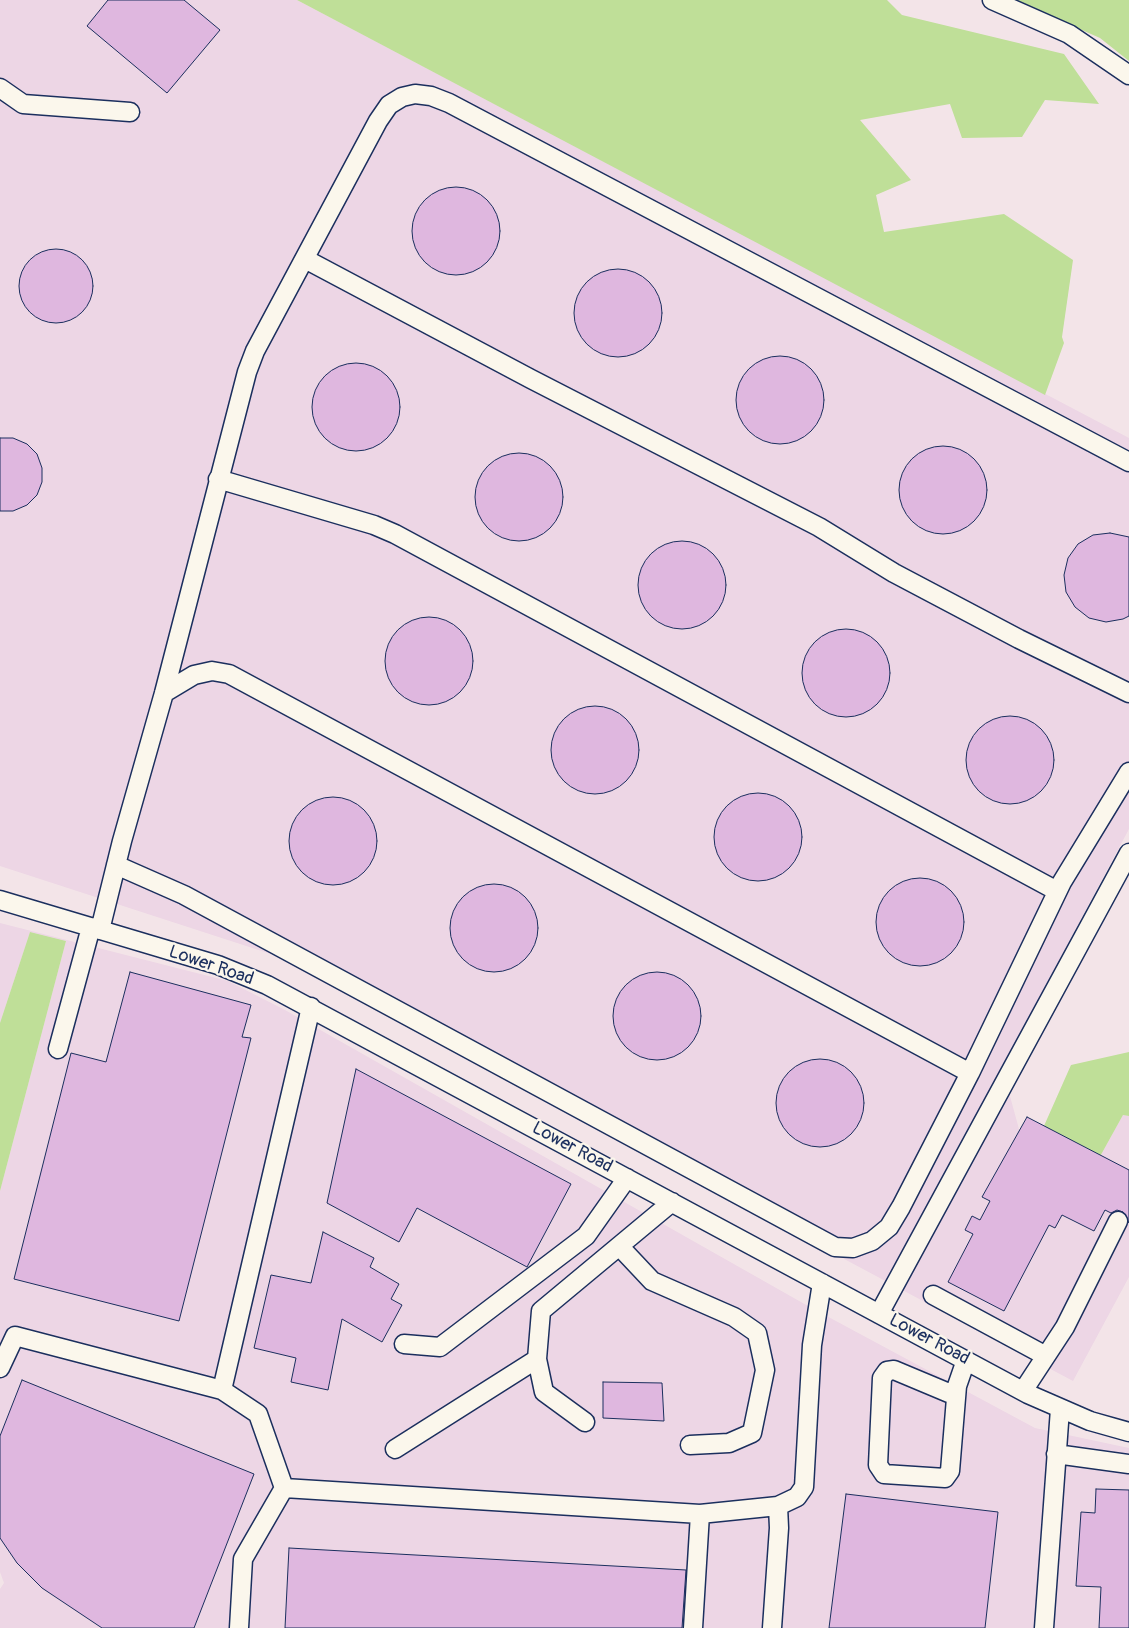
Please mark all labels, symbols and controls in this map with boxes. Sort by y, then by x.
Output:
street label: Lower Road [166,941,256,991]
street label: Lower Road [528,1118,616,1178]
street label: Lower Road [885,1310,973,1370]

